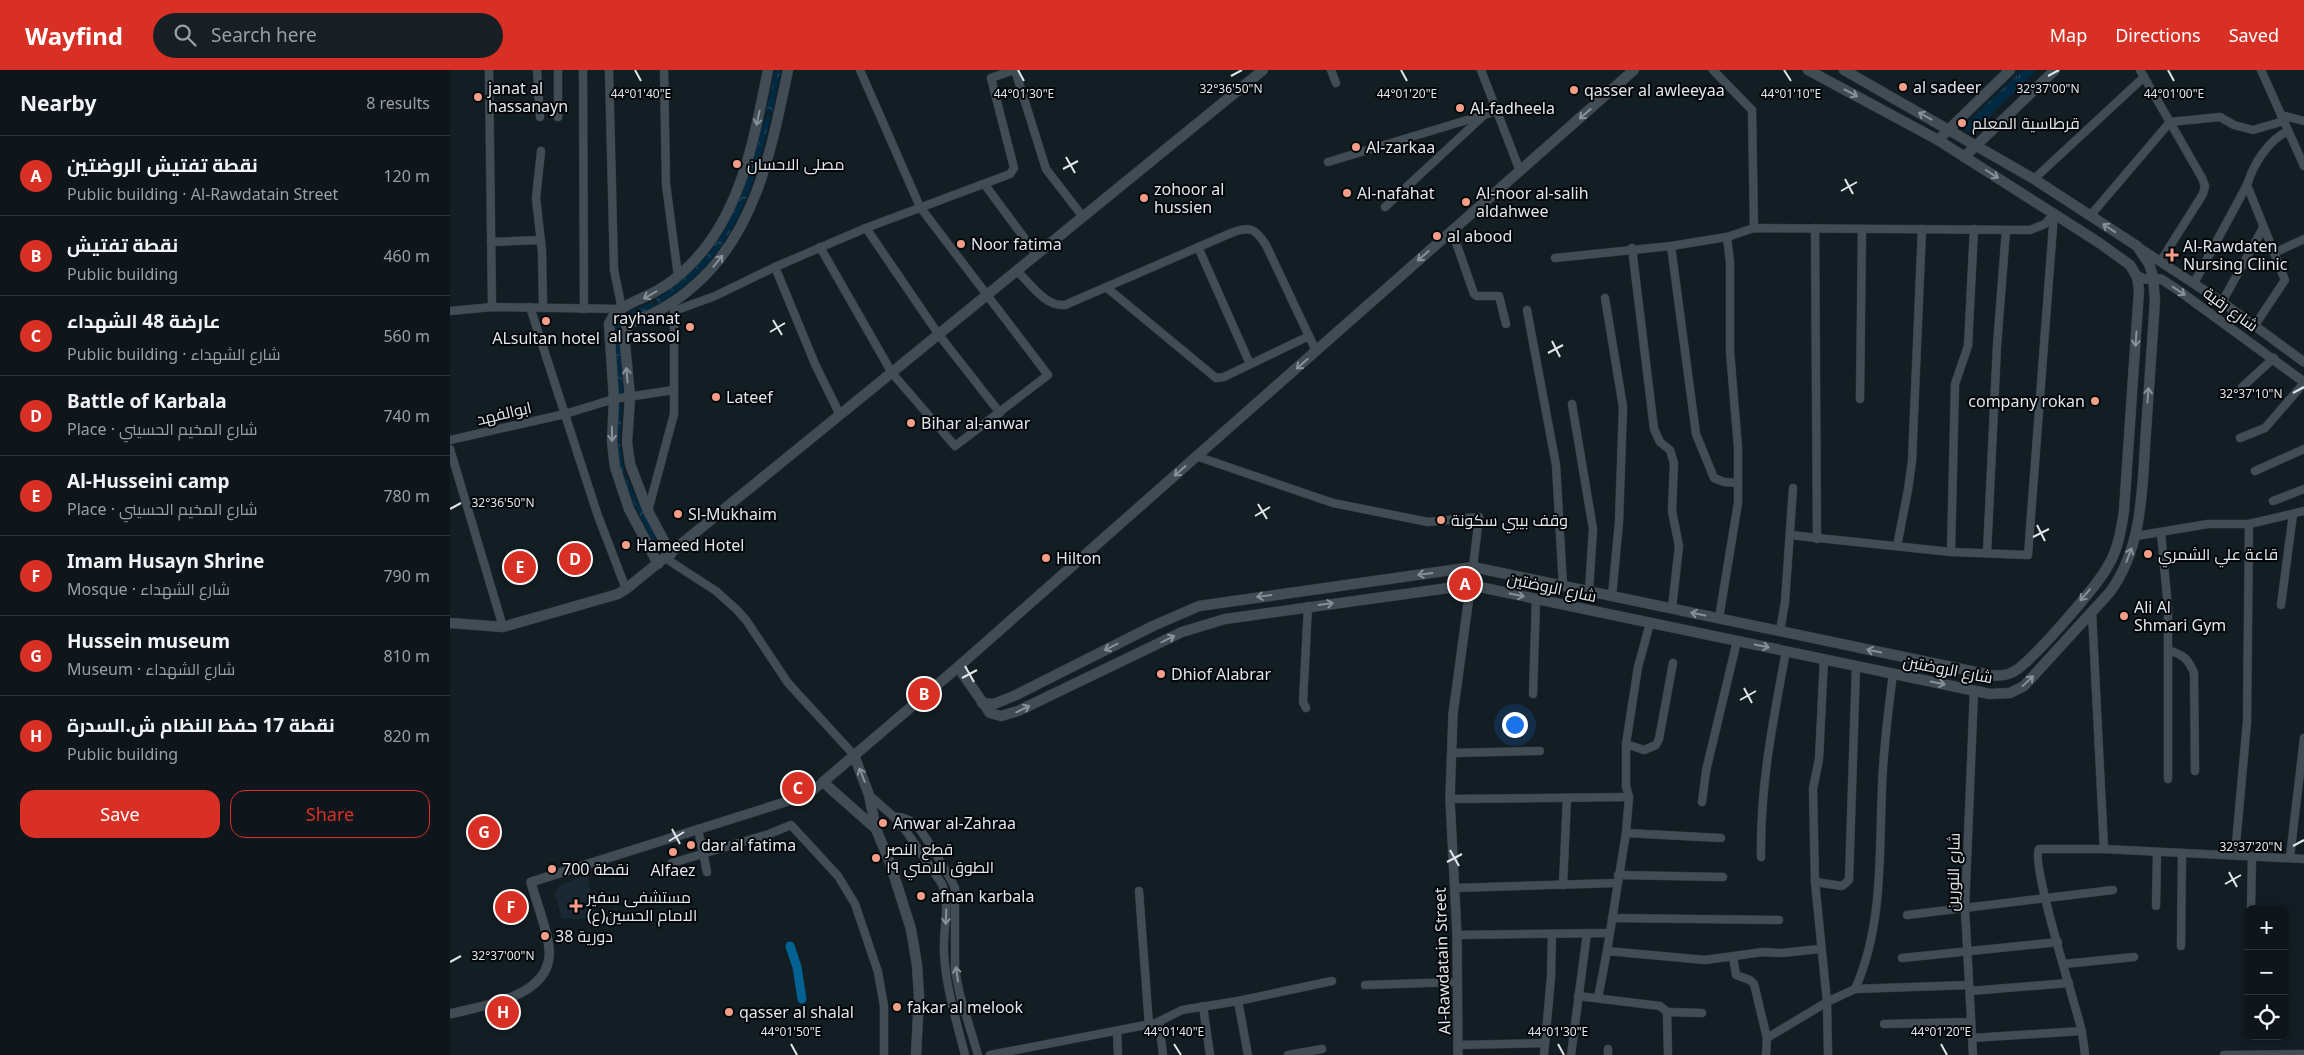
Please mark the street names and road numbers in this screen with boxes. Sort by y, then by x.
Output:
street label: شارع رقية [2198,282,2263,337]
street label: ابوالفهد [474,396,534,430]
street label: شارع الروضتين [1505,567,1599,608]
street label: شارع الروضتين [1901,650,1995,689]
street label: شارع النورين [1941,832,1966,912]
street label: Al-Rawdatain Street [1428,887,1456,1035]

